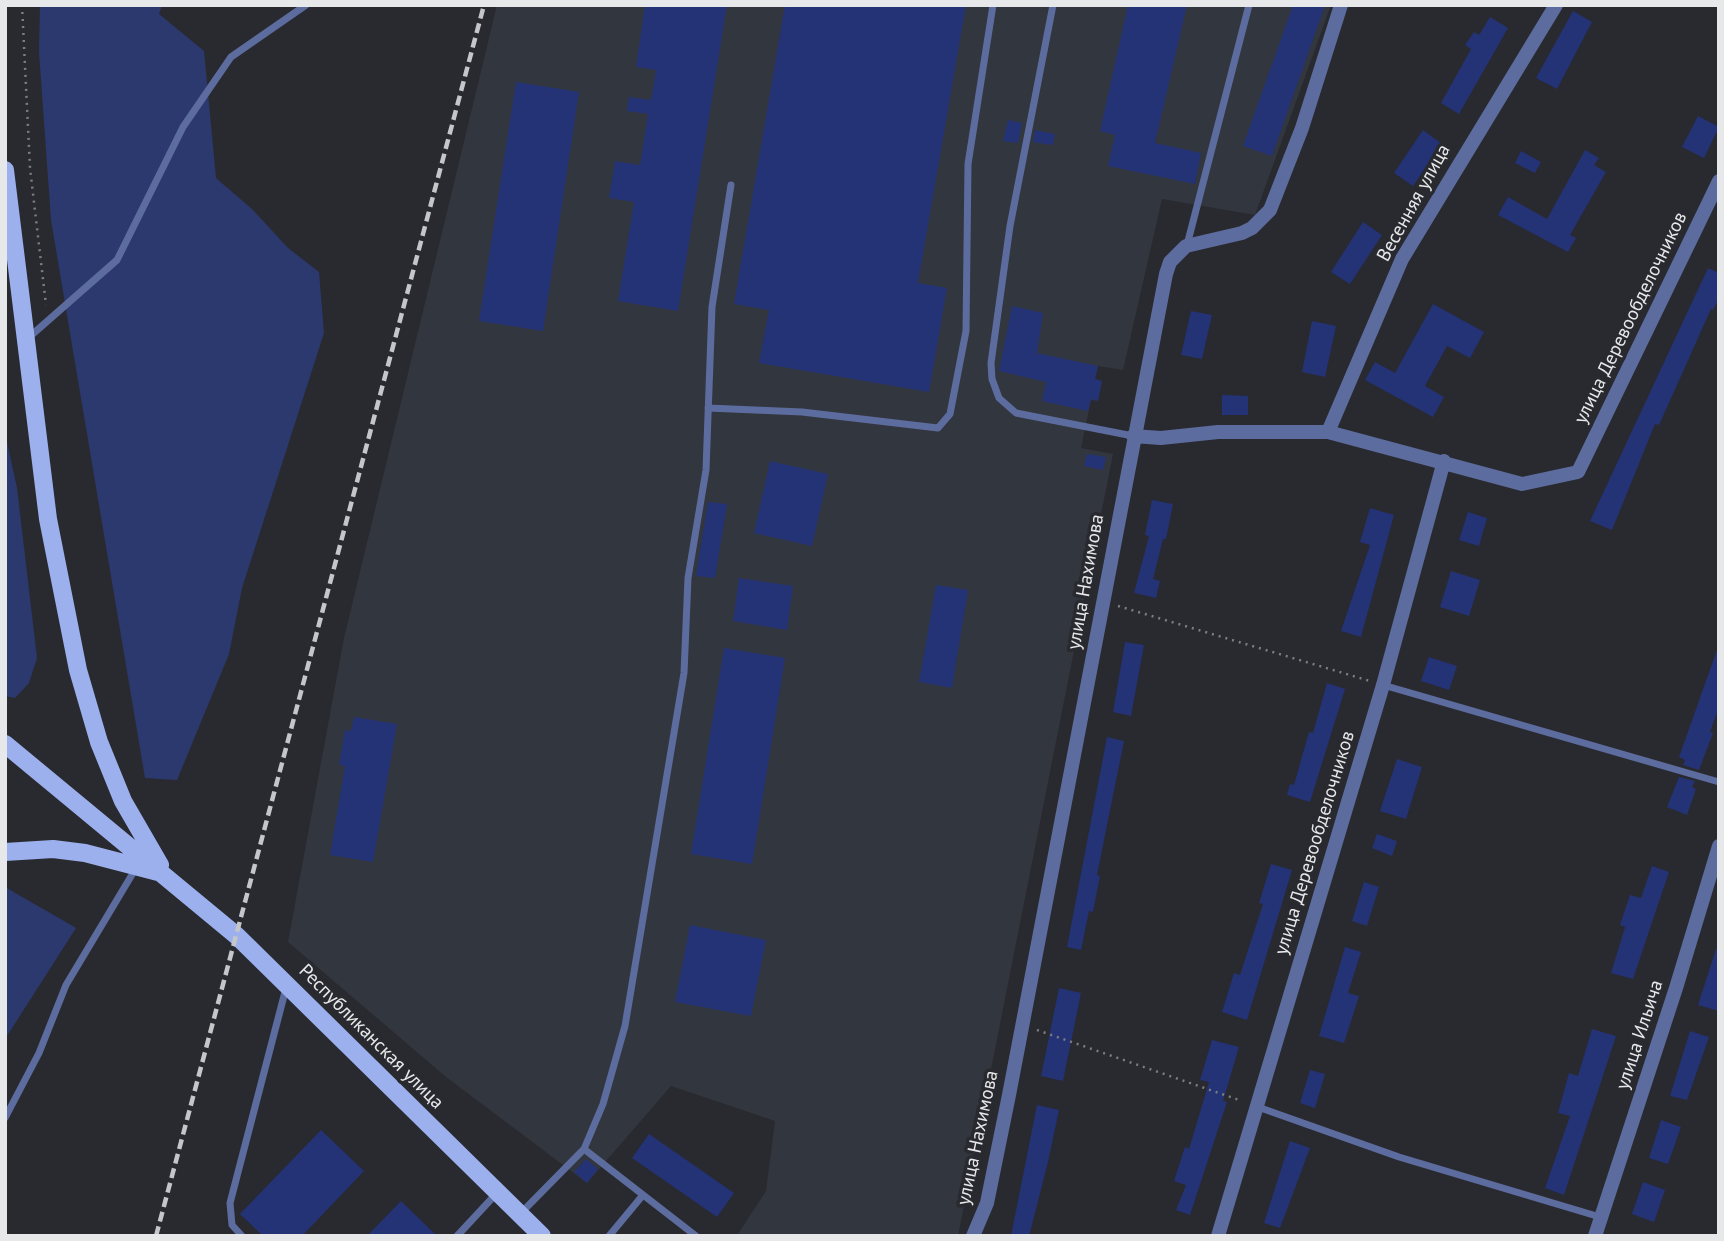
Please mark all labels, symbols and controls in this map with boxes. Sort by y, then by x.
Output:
street label: Весенняя улица [1372,140,1456,266]
street label: улица Деревообделочников [1570,208,1692,428]
street label: улица Нахимова [1063,513,1109,651]
street label: улица Деревообделочников [1270,728,1360,958]
street label: Республиканская улица [294,960,448,1114]
street label: улица Ильича [1612,977,1668,1093]
street label: улица Нахимова [953,1069,1003,1207]

